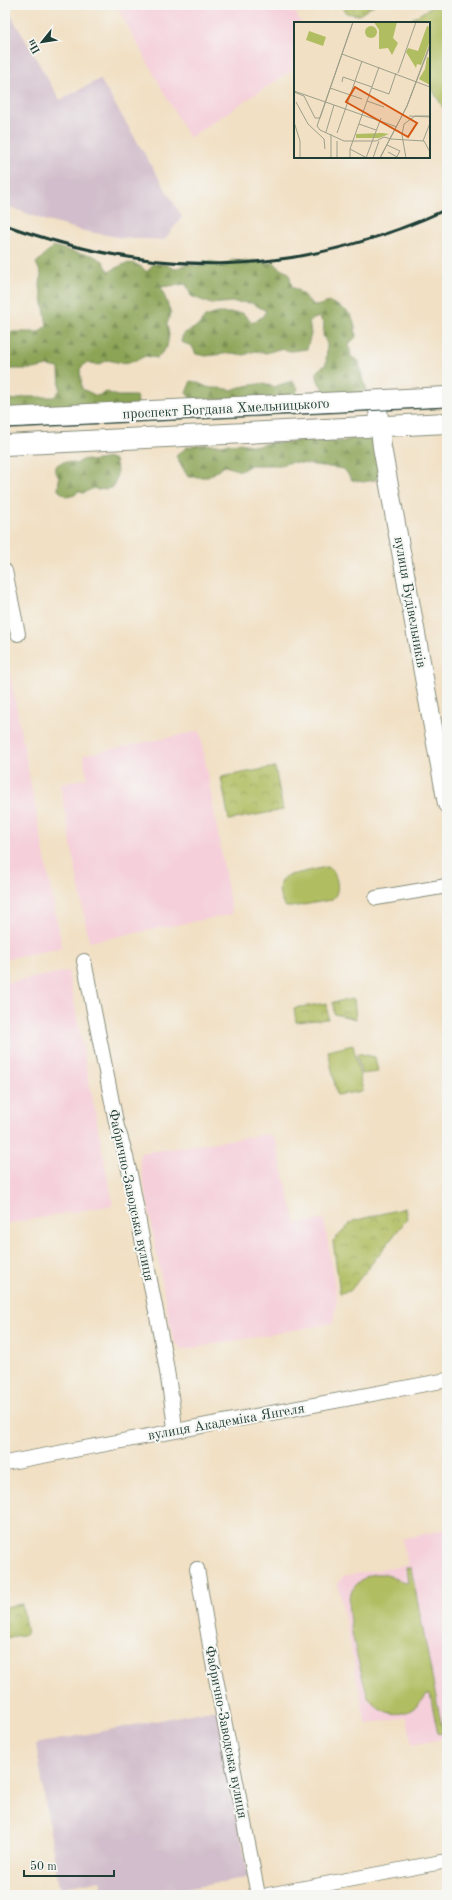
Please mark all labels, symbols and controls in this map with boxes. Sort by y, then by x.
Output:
north arrow [22,22,62,62]
inset map [294,22,430,158]
text: Пн [26,37,43,56]
street label: проспект Богдана Хмельницького [122,397,330,421]
street label: вулиця Будівельників [392,536,428,669]
street label: Фабрично-Заводська вулиця [106,1108,156,1283]
street label: вулиця Академіка Янгеля [147,1401,306,1443]
street label: Фабрично-Заводська вулиця [202,1645,250,1820]
scale bar [24,1852,114,1878]
text: 50 m [30,1860,57,1873]

